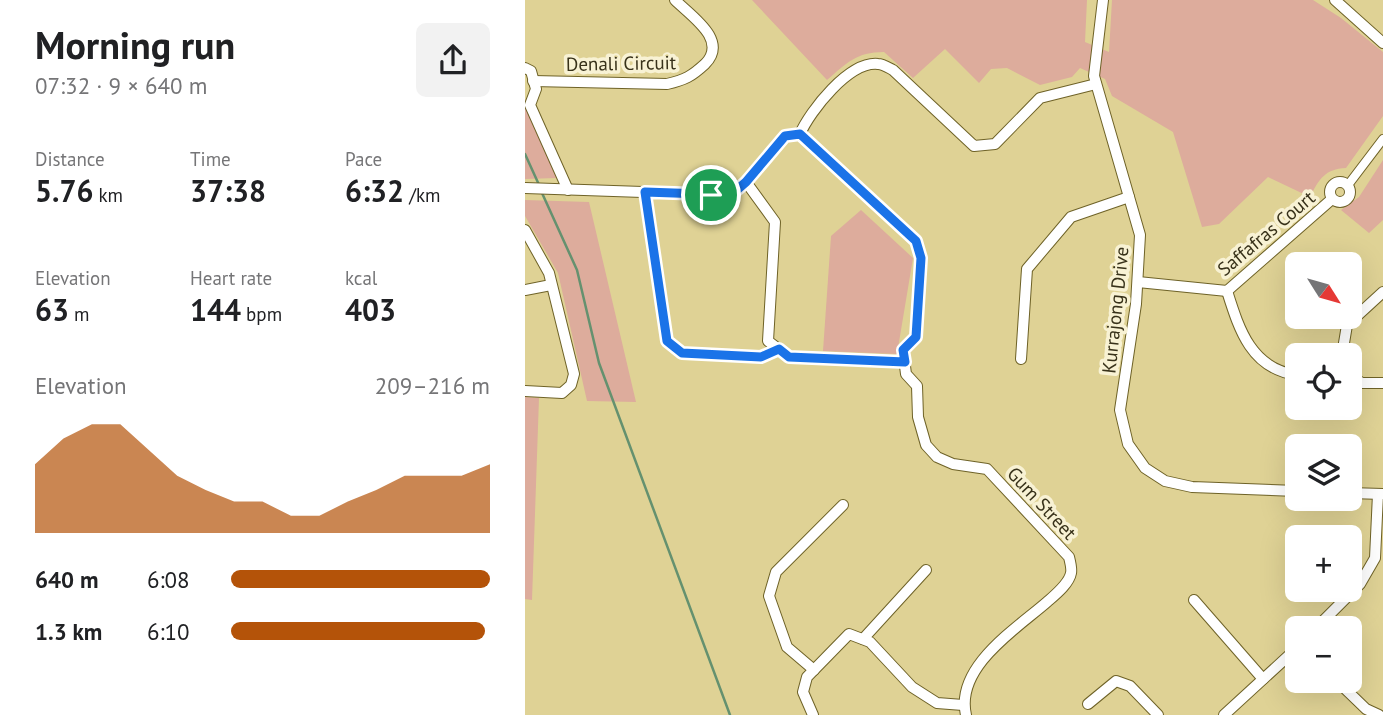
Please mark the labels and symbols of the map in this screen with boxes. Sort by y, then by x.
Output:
street label: Denali Circuit [566,50,677,76]
pin [681,165,741,225]
street label: Saffafras Court [1212,185,1320,281]
street label: Kurrajong Drive [1096,246,1134,374]
north arrow [1285,252,1361,329]
street label: Gum Street [1002,462,1082,545]

